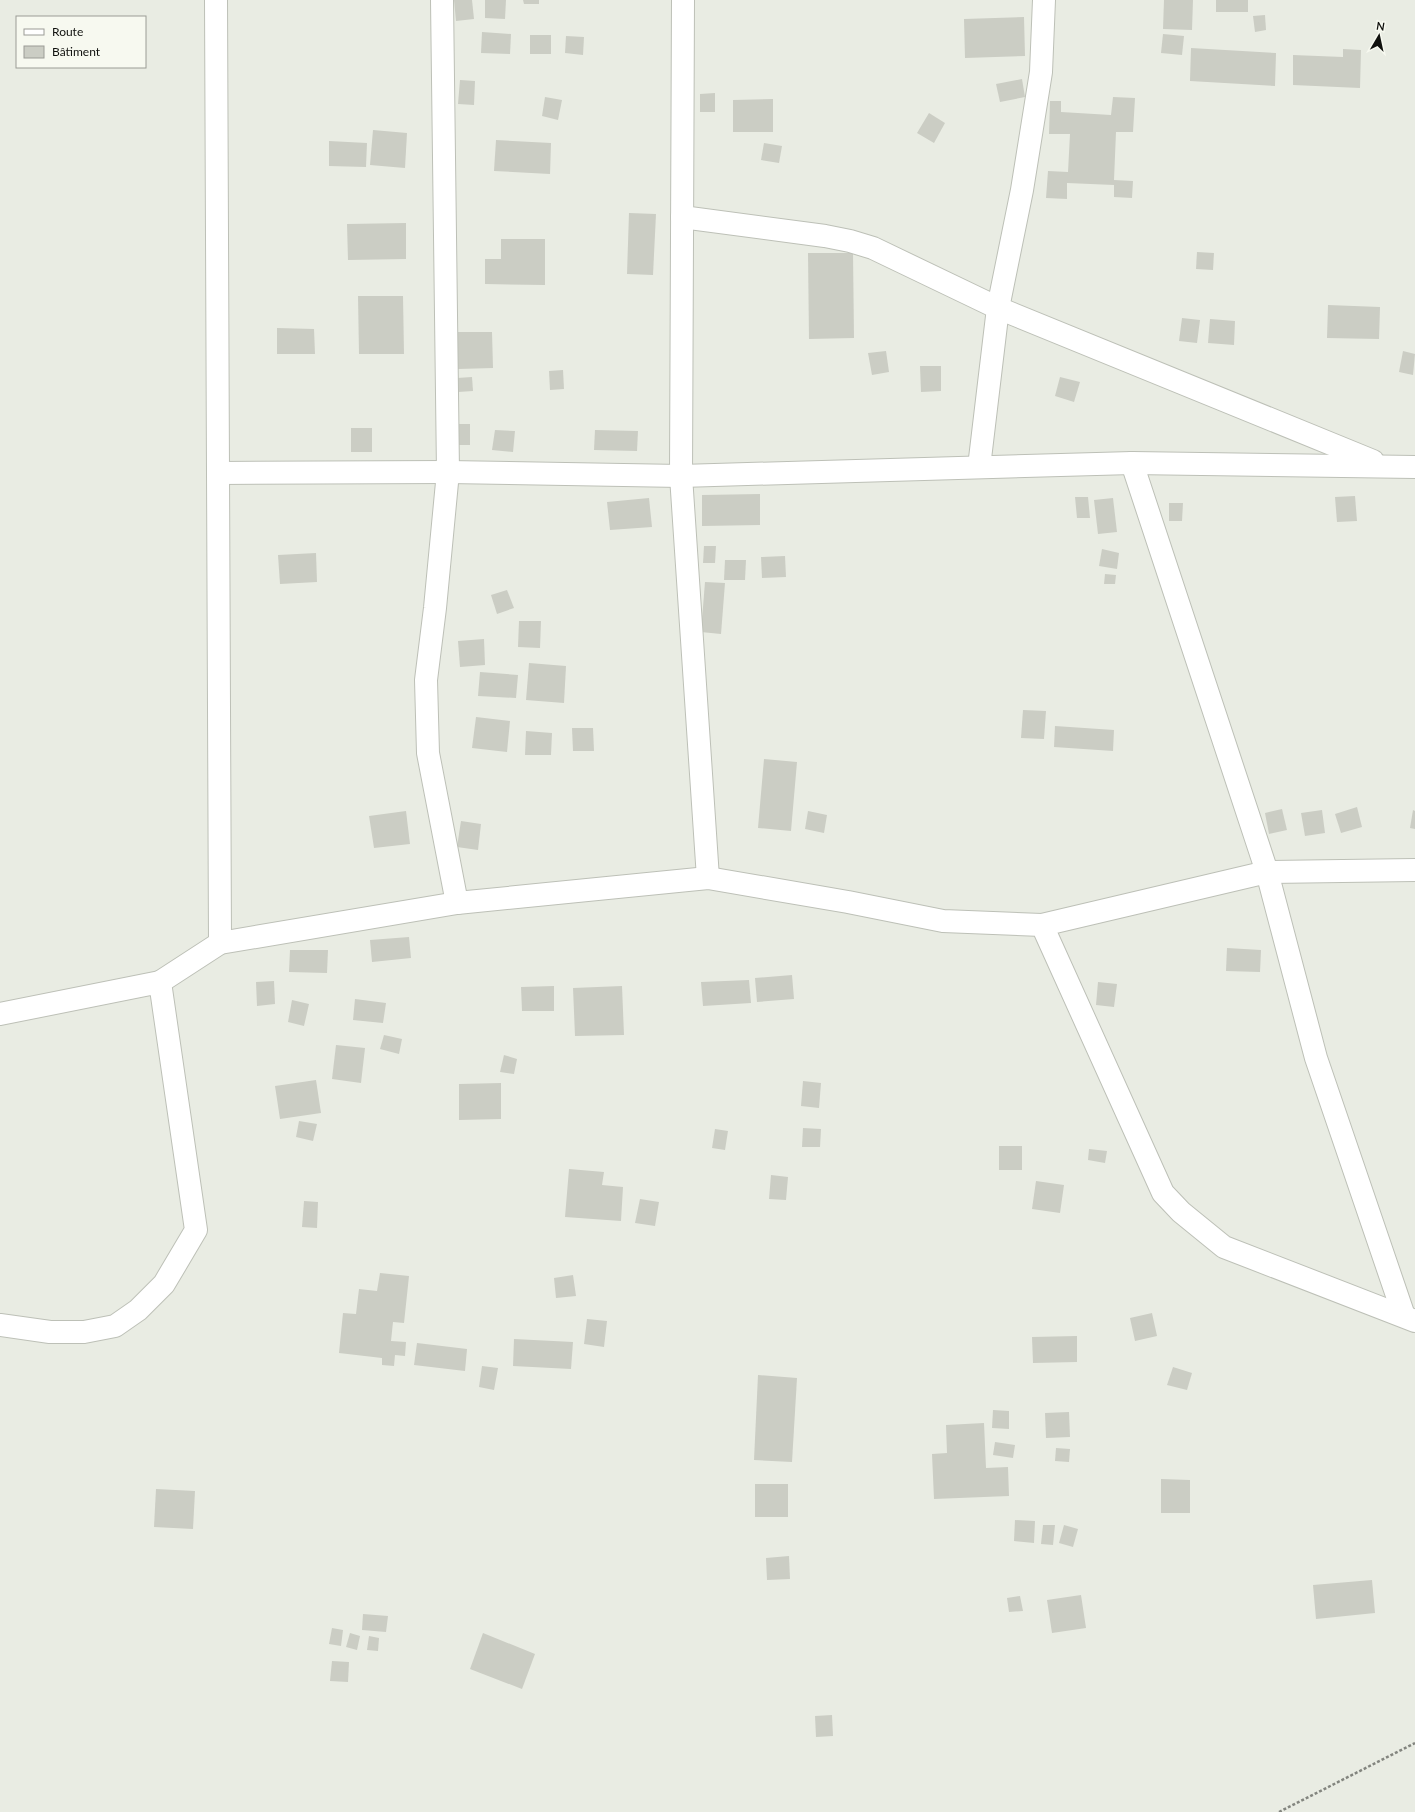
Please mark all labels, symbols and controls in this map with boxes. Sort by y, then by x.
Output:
legend [16,16,146,68]
north arrow [1359,16,1399,56]
text: N [1375,19,1386,33]
text: Route [52,24,83,39]
text: Bâtiment [52,44,101,59]

